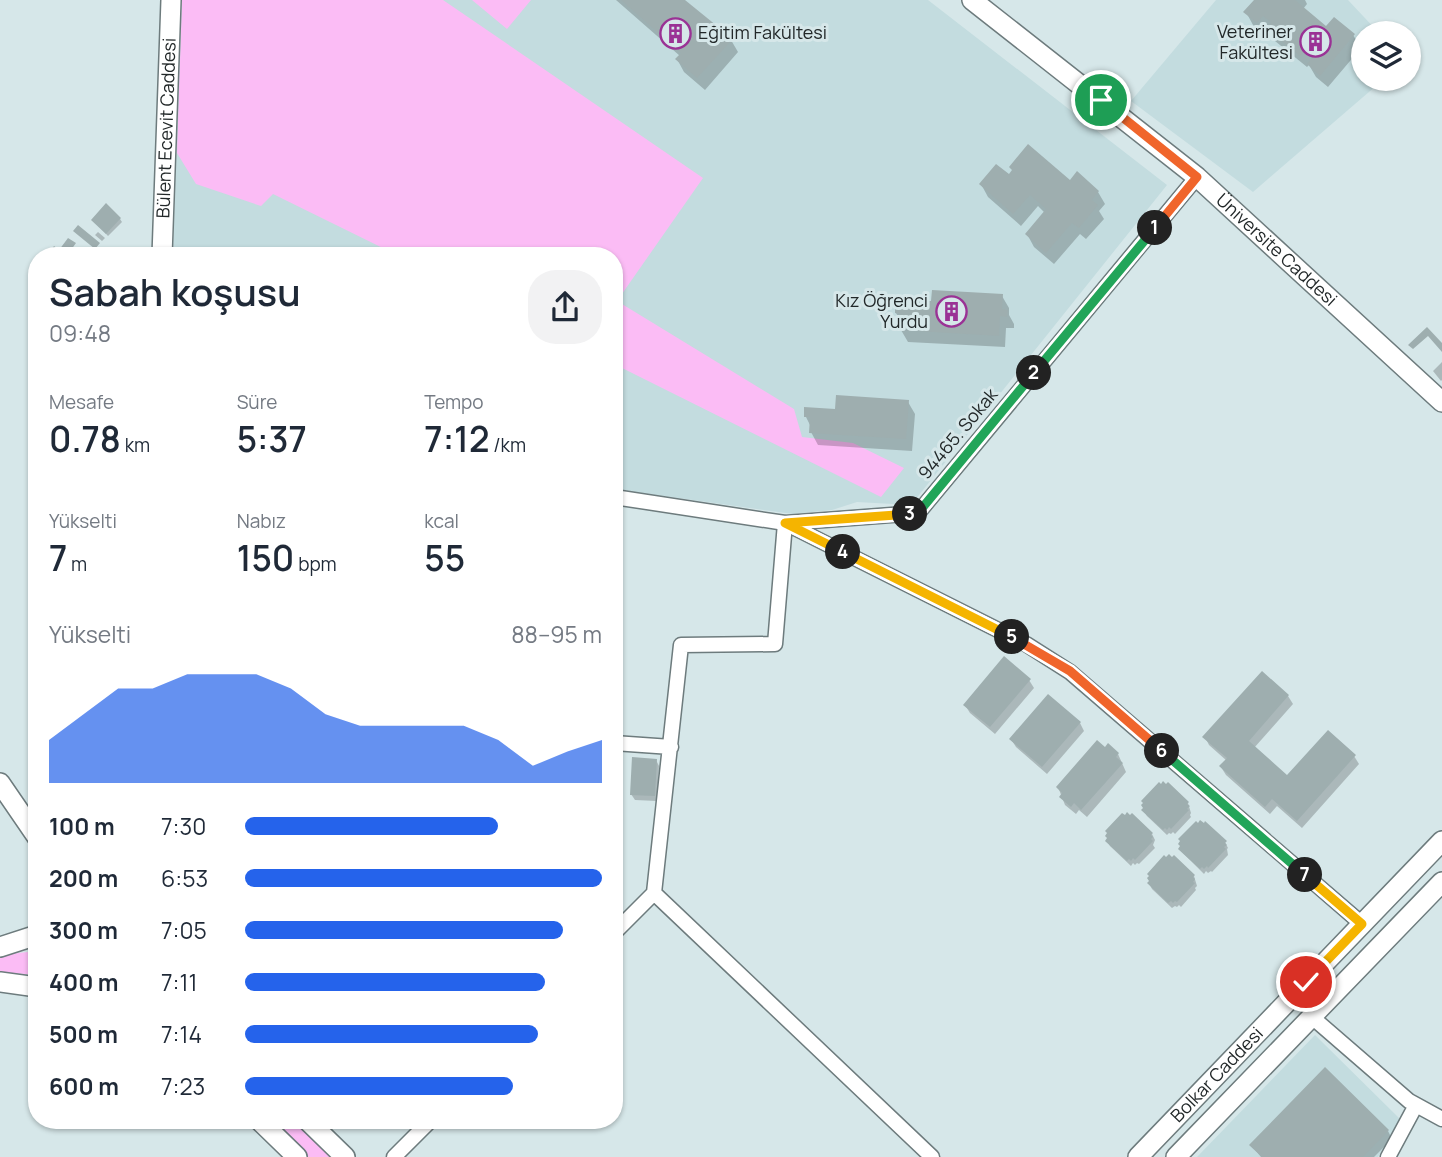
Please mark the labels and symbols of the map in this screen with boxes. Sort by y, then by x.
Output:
building icon: Eğitim Fakültesi [658,16,692,50]
place label: Veteriner Fakültesi [1217,19,1294,64]
place label: Eğitim Fakültesi [698,20,827,44]
building icon: Veteriner Fakültesi [1299,25,1333,59]
street label: Bülent Ecevit Caddesi [150,37,181,219]
pin [1071,70,1131,130]
street label: Üniversite Caddesi [1211,187,1343,311]
pin: 1 [1138,210,1172,246]
place label: Kız Öğrenci Yurdu [835,288,928,333]
building icon: Kız Öğrenci Yurdu [934,294,968,328]
pin: 2 [1016,356,1052,390]
street label: 94465. Sokak [912,382,1003,484]
pin: 3 [892,496,928,532]
pin: 4 [826,534,860,570]
pin: 5 [995,620,1030,654]
pin: 6 [1144,734,1180,768]
pin: 7 [1288,858,1322,892]
pin [1276,952,1336,1012]
street label: Bolkar Caddesi [1165,1021,1268,1127]

